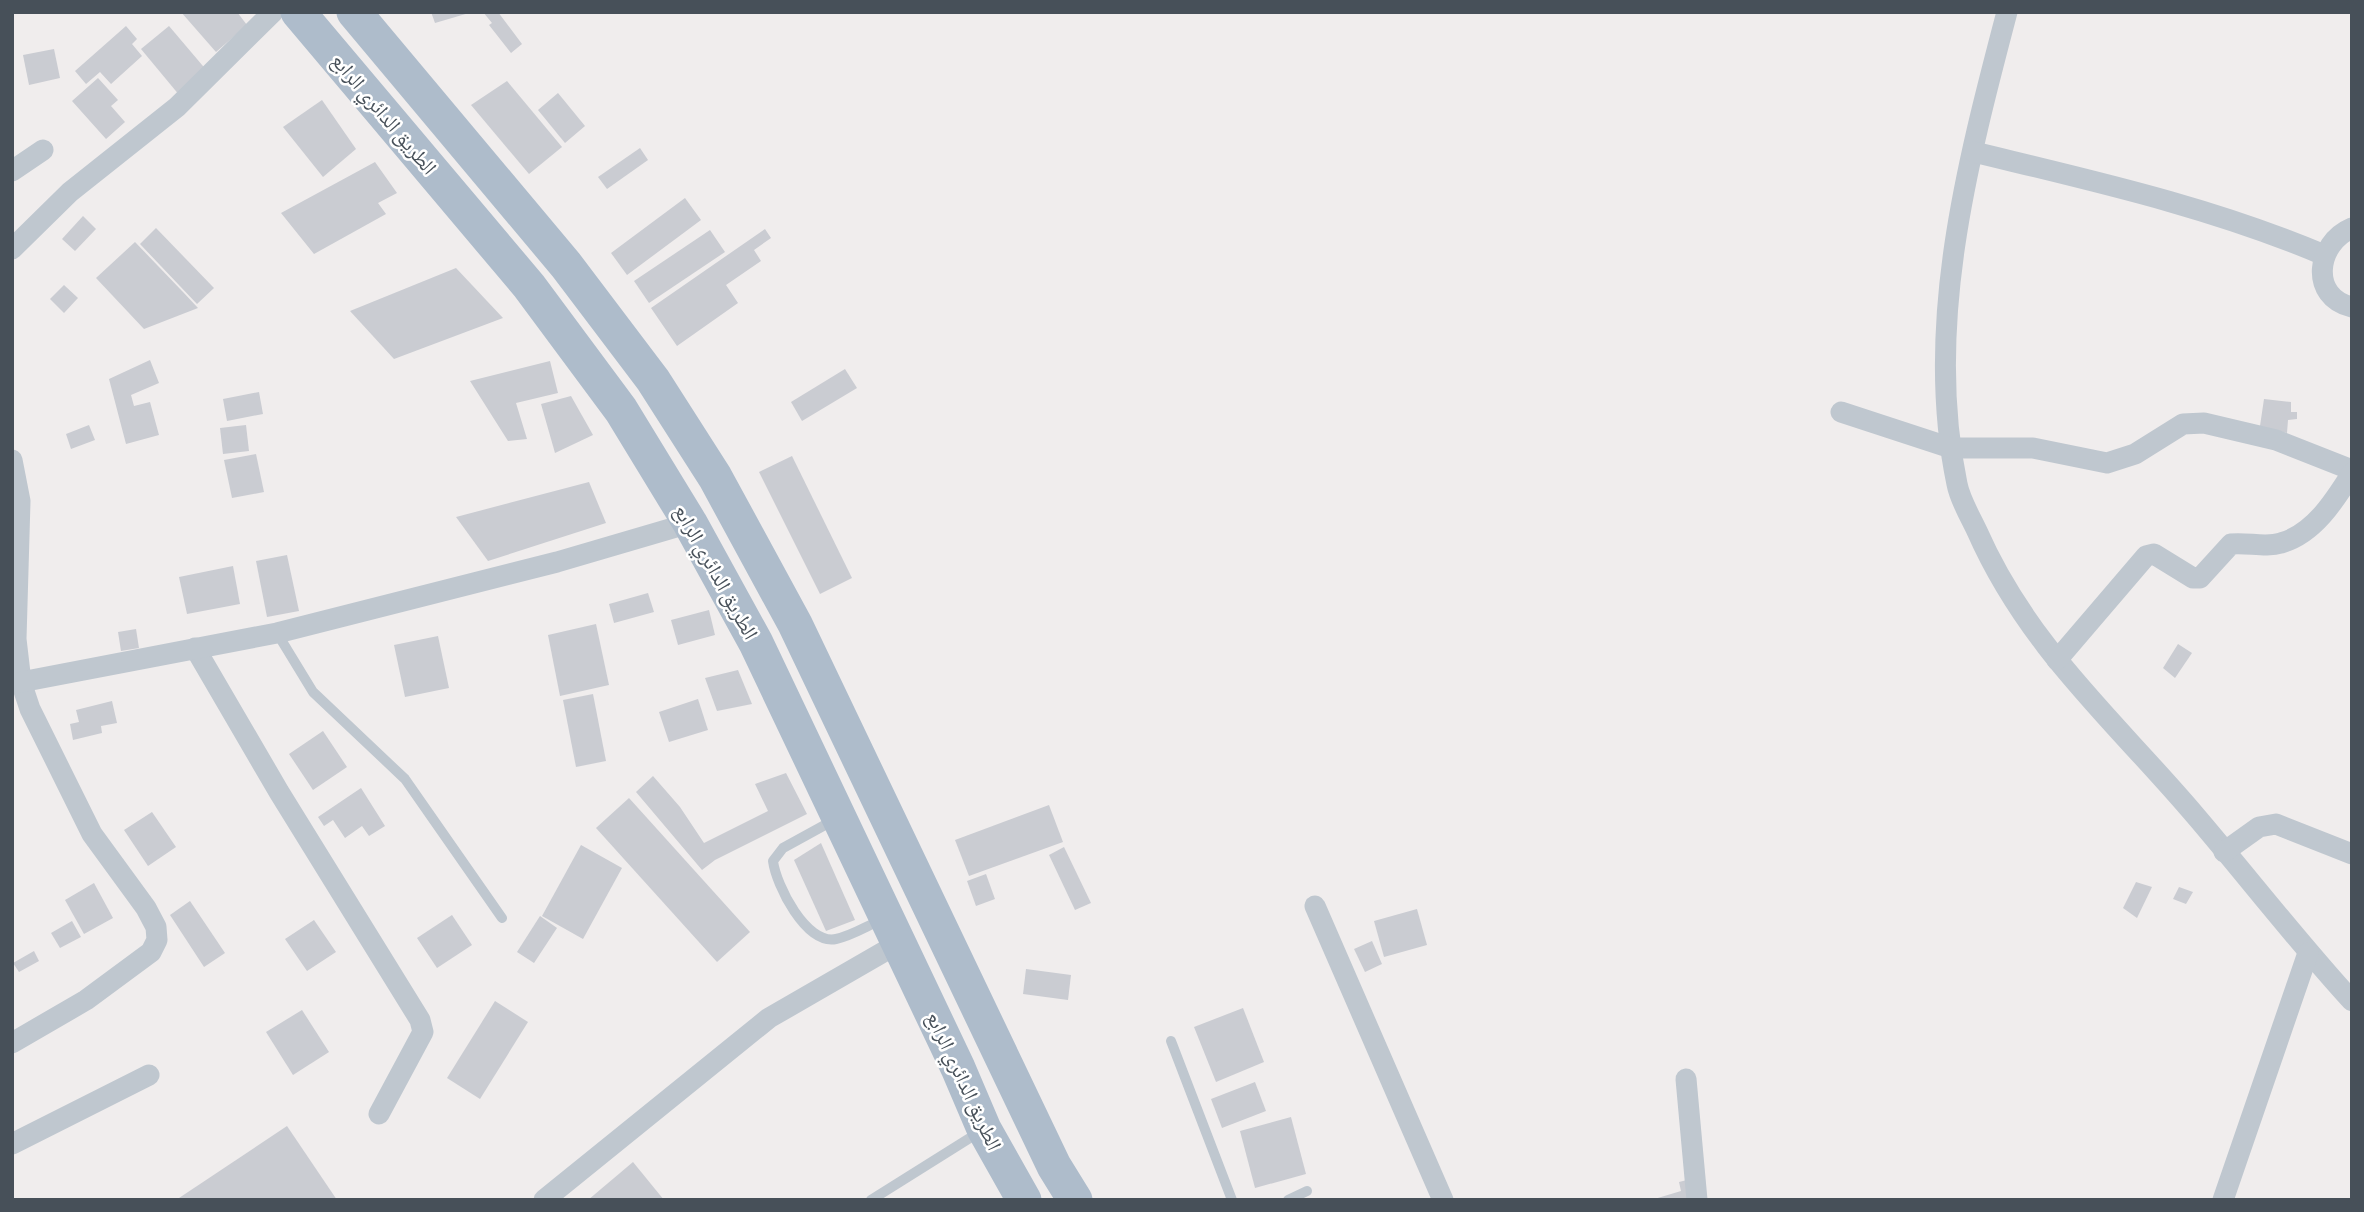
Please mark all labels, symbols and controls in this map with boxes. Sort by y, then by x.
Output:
street label: الطريق الدائري الرابع [323,47,443,182]
street label: الطريق الدائري الرابع [665,500,765,646]
street label: الطريق الدائري الرابع [917,1007,1008,1156]

